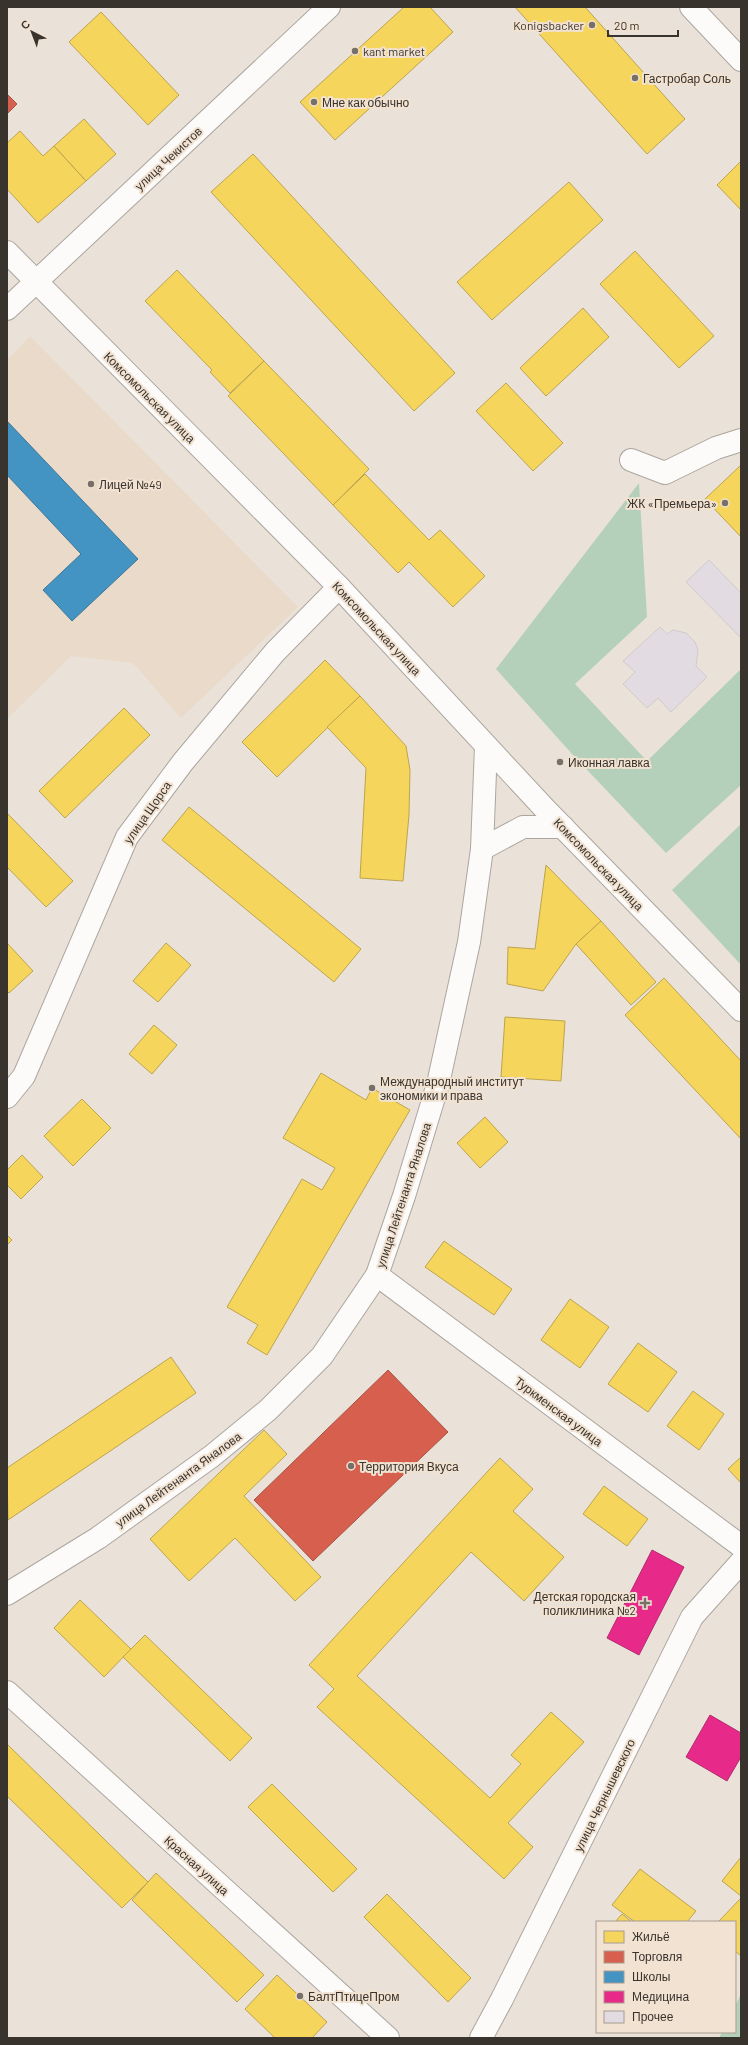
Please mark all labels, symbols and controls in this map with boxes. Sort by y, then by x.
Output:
north arrow [12,12,52,52]
scale bar [608,12,678,38]
text: С [18,17,32,32]
place label: Konigsbacker [513,18,585,32]
text: 20 m [614,18,640,32]
marker: Konigsbacker [587,20,597,30]
place label: kant market [363,44,425,58]
marker: kant market [350,46,360,56]
place label: Гастробар Соль [643,71,731,86]
marker: Гастробар Соль [630,73,640,83]
place label: Мне как обычно [322,95,410,109]
marker: Мне как обычно [309,97,319,107]
street label: улица Чекистов [132,123,205,193]
street label: Комсомольская улица [101,349,199,446]
place label: Лицей №49 [99,477,162,492]
marker: Лицей №49 [86,479,96,489]
place label: ЖК «Премьера» [627,496,717,511]
marker: ЖК «Премьера» [720,498,730,508]
street label: Комсомольская улица [329,578,424,679]
place label: Иконная лавка [568,755,650,769]
marker: Иконная лавка [555,757,565,767]
street label: улица Щорса [120,778,175,846]
street label: Комсомольская улица [551,815,647,914]
place label: Международный институт экономики и права [380,1074,525,1103]
marker: Международный институт экономики и права [367,1083,377,1093]
street label: улица Лейтенанта Яналова [373,1120,434,1270]
street label: Туркменская улица [512,1373,606,1450]
street label: улица Лейтенанта Яналова [113,1429,244,1530]
place label: Территория Вкуса [359,1459,459,1474]
marker: Территория Вкуса [346,1461,356,1471]
place label: Детская городская поликлиника №2 [534,1589,636,1617]
marker: Детская городская поликлиника №2 [639,1597,651,1609]
street label: улица Чернышевского [571,1736,638,1854]
street label: Красная улица [161,1833,232,1898]
legend [596,1921,736,2033]
text: Жильё [632,1929,670,1943]
text: Торговля [632,1949,682,1964]
text: Школы [632,1969,670,1983]
place label: БалтПтицеПром [308,1989,400,2004]
text: Медицина [632,1989,689,2004]
marker: БалтПтицеПром [295,1991,305,2001]
text: Прочее [632,2009,674,2024]

